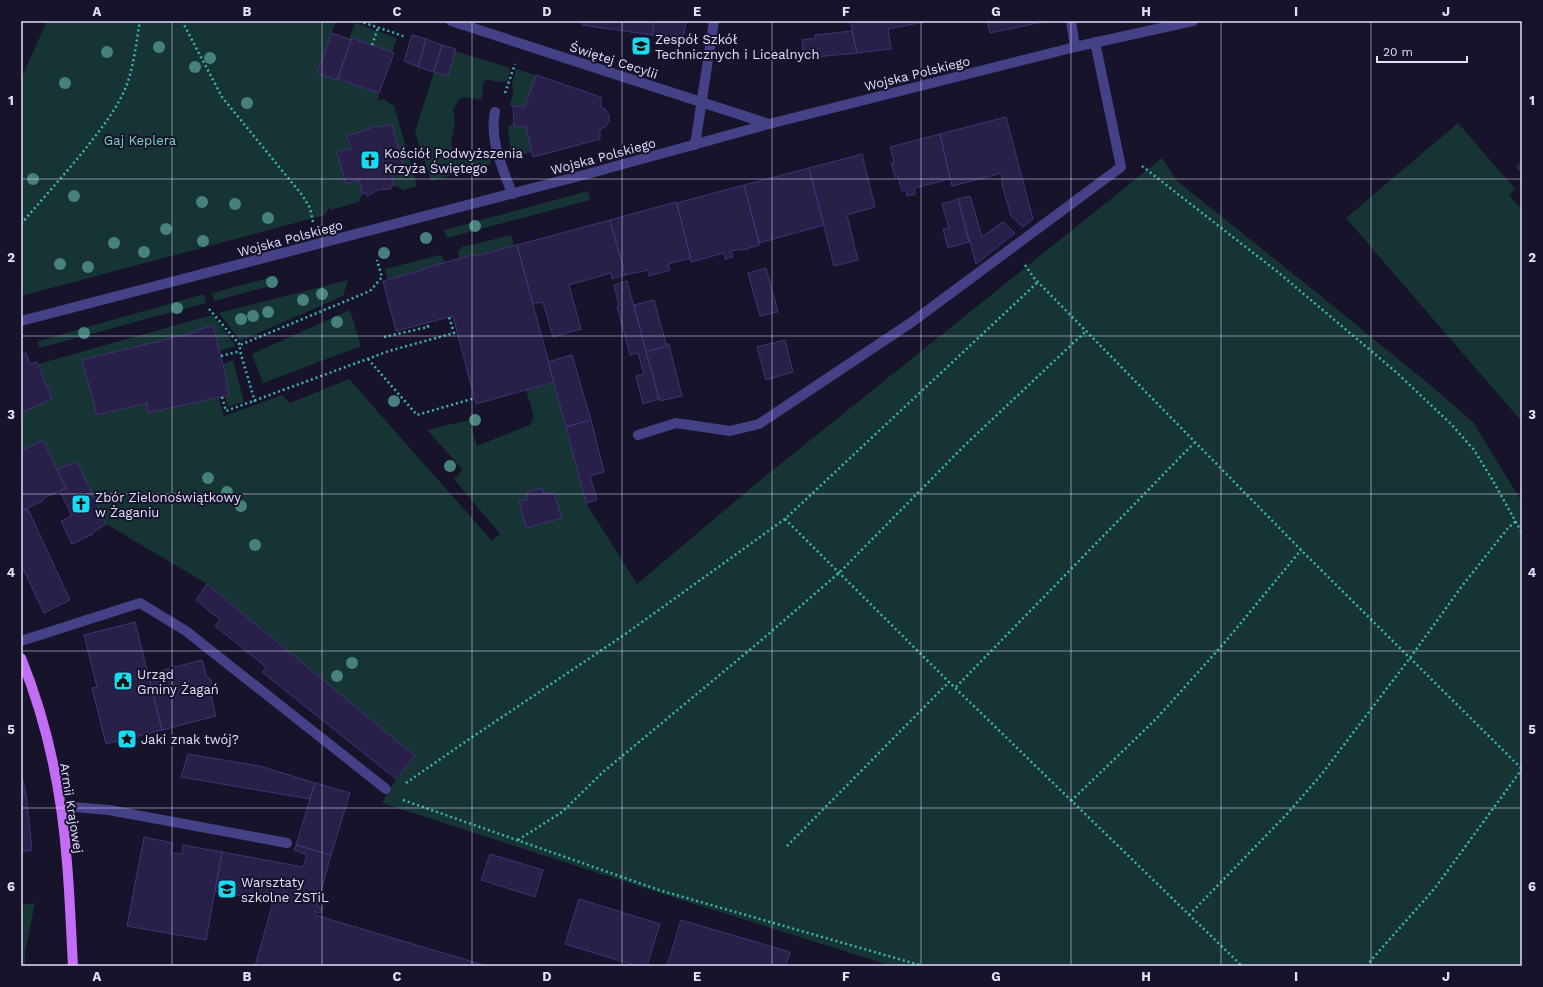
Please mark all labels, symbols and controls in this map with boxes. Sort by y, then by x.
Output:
text: A [93,4,102,19]
text: B [243,4,252,19]
text: C [393,4,402,19]
text: D [542,4,552,19]
text: E [693,4,701,19]
text: F [842,4,850,19]
text: G [991,4,1001,19]
text: H [1141,4,1151,19]
text: I [1294,4,1298,19]
text: J [1442,4,1450,19]
place label: Zespół Szkół Technicznych i Licealnych [655,32,819,62]
school or university icon: Zespół Szkół Technicznych i Licealnych [630,35,652,57]
street label: Świętej Cecylii [568,38,660,82]
scale bar [1377,38,1467,64]
text: 20 m [1383,45,1413,59]
street label: Wojska Polskiego [863,53,972,94]
text: 1 [8,93,14,108]
text: 1 [1529,93,1535,108]
park label: Gaj Keplera [104,133,177,148]
street label: Wojska Polskiego [549,135,658,178]
place label: Kościół Podwyższenia Krzyża Świętego [384,146,523,176]
church icon: Kościół Podwyższenia Krzyża Świętego [359,149,381,171]
street label: Wojska Polskiego [236,217,345,260]
text: 2 [7,250,15,265]
text: 2 [1528,250,1536,265]
text: 3 [7,407,15,422]
text: 3 [1528,407,1536,422]
place label: Zbór Zielonoświątkowy w Żaganiu [95,490,241,520]
church icon: Zbór Zielonoświątkowy w Żaganiu [70,493,92,515]
text: 4 [7,565,16,580]
text: 4 [1528,565,1537,580]
place label: Urząd Gminy Żagań [137,667,219,697]
public building icon: Urząd Gminy Żagań [112,670,134,692]
text: 5 [7,722,15,737]
text: 5 [1528,722,1536,737]
place icon: Jaki znak twój? [116,728,138,750]
place label: Jaki znak twój? [141,732,239,747]
street label: Armii Krajowej [57,762,86,854]
place label: Warsztaty szkolne ZSTiL [241,875,329,905]
school or university icon: Warsztaty szkolne ZSTiL [216,878,238,900]
text: 6 [7,879,15,894]
text: 6 [1528,879,1536,894]
text: A [93,969,102,984]
text: B [243,969,252,984]
text: C [393,969,402,984]
text: D [542,969,552,984]
text: E [693,969,701,984]
text: F [842,969,850,984]
text: G [991,969,1001,984]
text: H [1141,969,1151,984]
text: I [1294,969,1298,984]
text: J [1442,969,1450,984]

